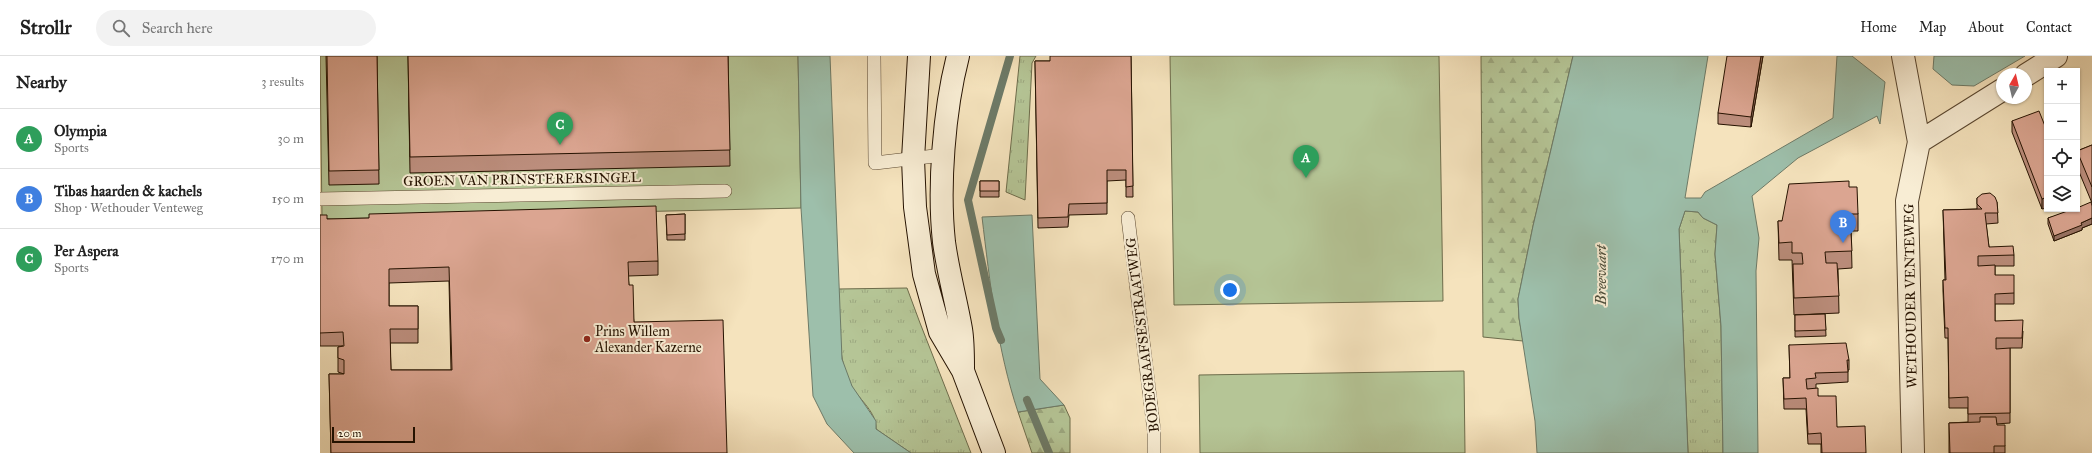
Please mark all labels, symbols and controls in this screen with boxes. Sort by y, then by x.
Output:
search box [96,10,376,46]
text: Strollr [20,16,72,39]
icon: search [110,17,132,39]
text: Search here [142,19,213,37]
text: Home [1860,19,1897,36]
text: Map [1919,19,1946,36]
text: About [1968,19,2004,36]
text: Contact [2026,19,2072,36]
north arrow [1996,68,2032,104]
map controls [2044,68,2080,212]
button: + [2044,68,2080,104]
text: Nearby [16,72,67,93]
text: 3 results [261,74,304,90]
button: − [2044,104,2080,140]
pin: C [547,112,573,145]
text: Olympia [54,122,107,140]
text: A [25,131,33,147]
text: 30 m [278,131,304,147]
text: Sports [54,140,89,156]
button: locate [2044,140,2080,176]
pin: A [1293,145,1319,178]
street label: GROEN VAN PRINSTERERSINGEL [403,169,642,190]
button: layers [2044,176,2080,212]
text: Tibas haarden & kachels [54,182,202,200]
text: B [25,191,33,207]
text: 150 m [272,191,304,207]
text: Shop · Wethouder Venteweg [54,200,203,216]
street label: WETHOUDER VENTEWEG [1900,203,1921,389]
pin: B [1830,210,1856,243]
street label: BODEGRAAFSESTRAATWEG [1122,237,1163,433]
text: Per Aspera [54,242,119,260]
water label: Breevaart [1592,243,1610,306]
text: C [25,251,33,267]
text: 170 m [271,251,304,267]
text: Sports [54,260,89,276]
your location [1220,280,1240,300]
place label: Prins Willem Alexander Kazerne [594,323,702,356]
marker: Prins Willem Alexander Kazerne [582,334,592,344]
scale bar [332,425,415,444]
text: 20 m [338,427,361,440]

